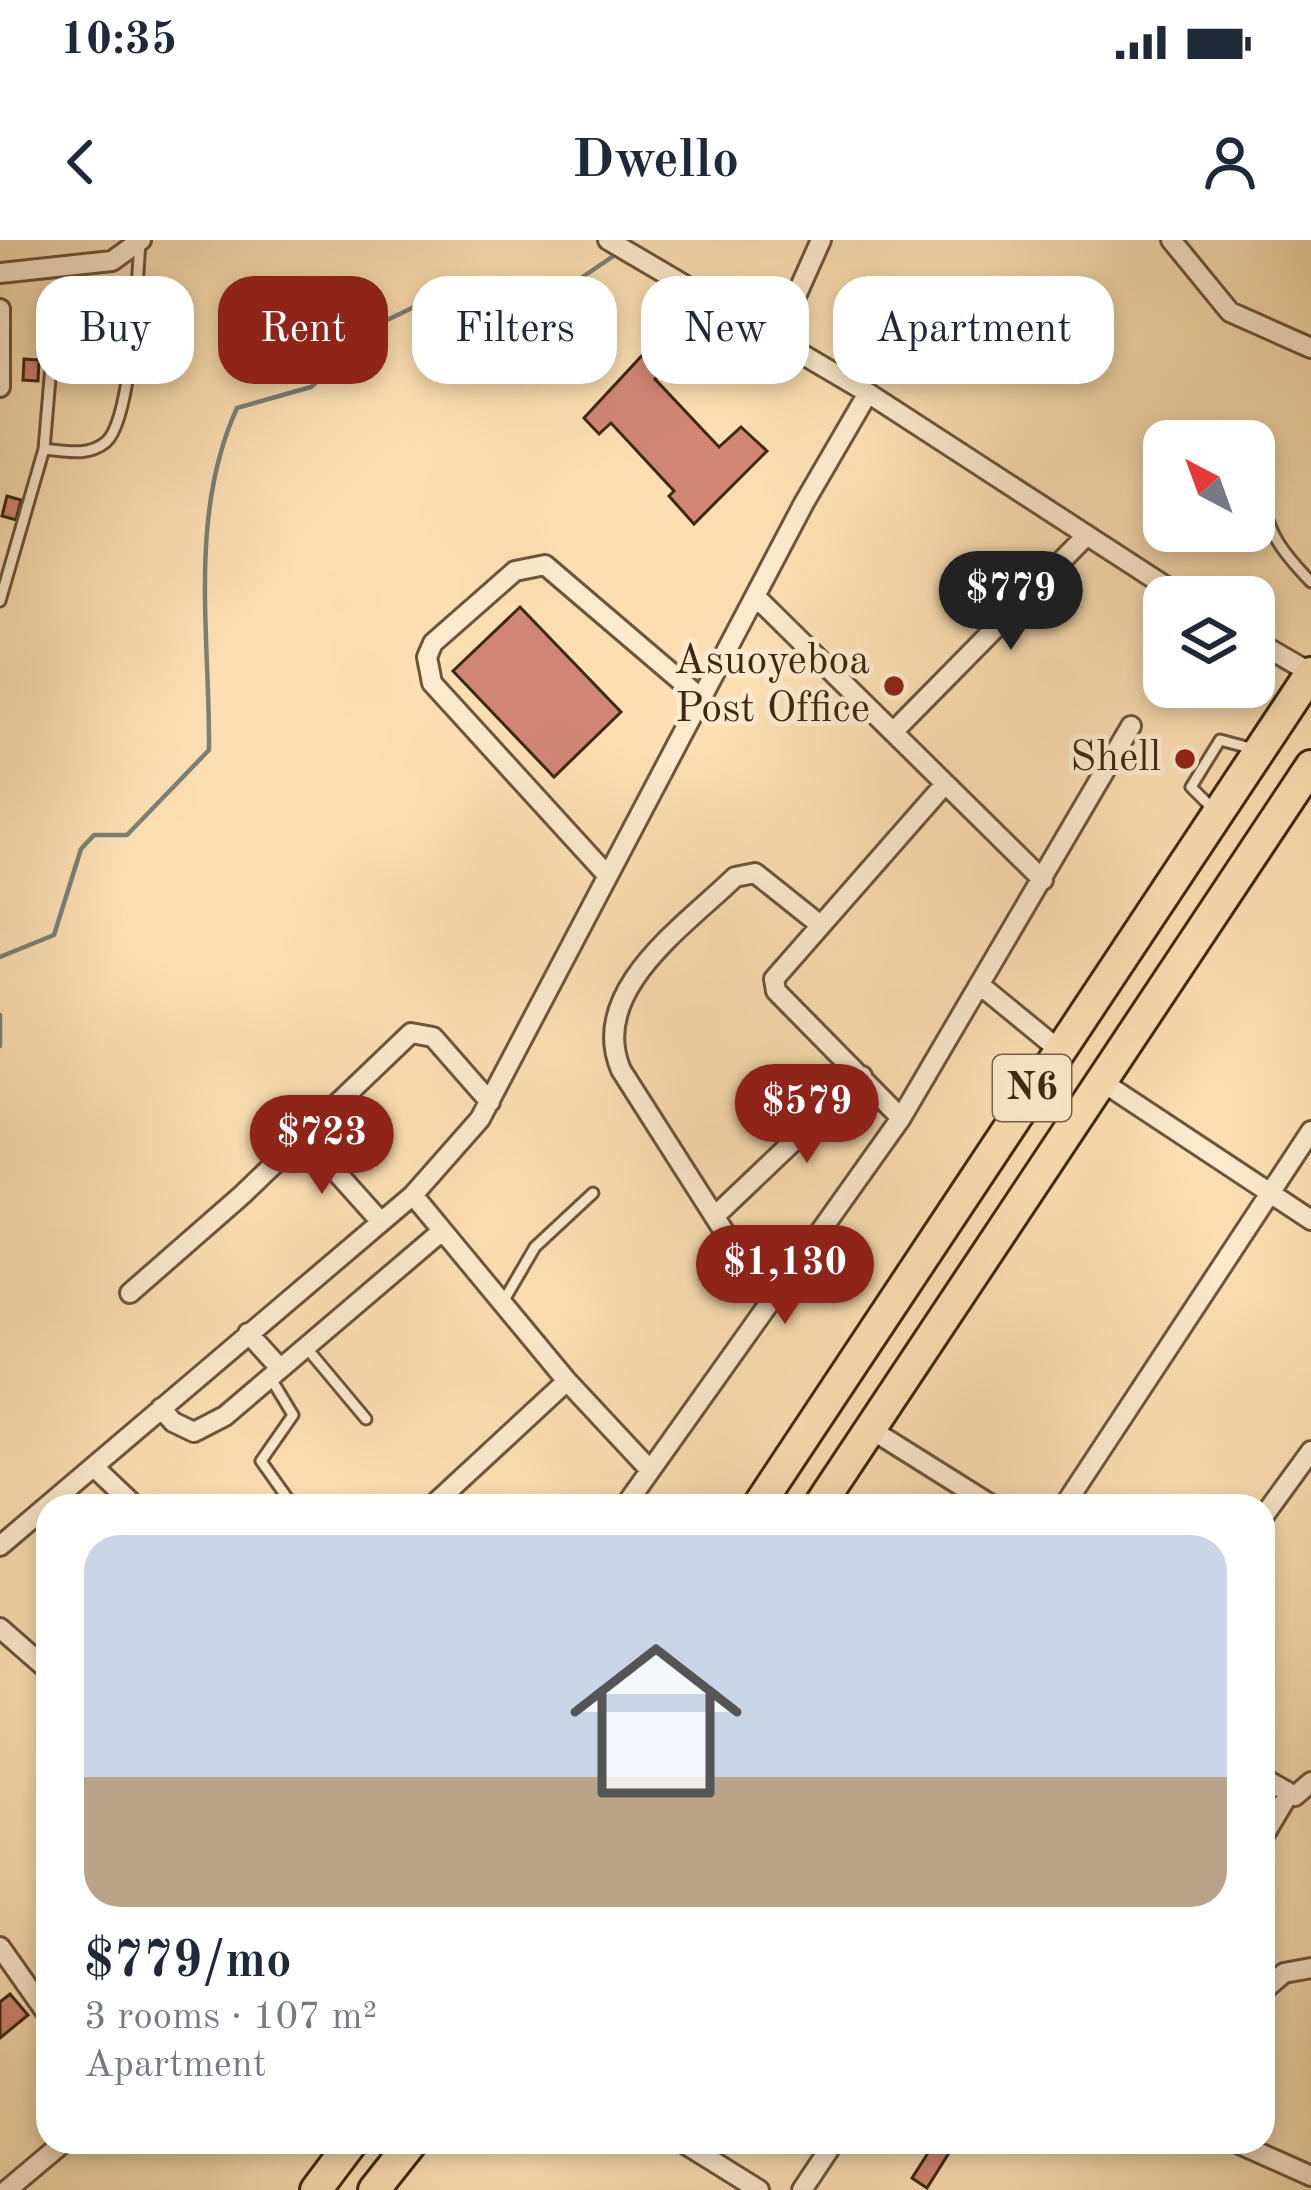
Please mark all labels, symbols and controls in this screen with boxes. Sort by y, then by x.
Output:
text: 10:35 [60,19,177,64]
icon: back [48,129,114,195]
icon: person [1197,129,1263,195]
text: Dwello [572,135,739,189]
chip: Buy [36,276,194,384]
chip: Rent [218,276,388,384]
chip: Filters [412,276,617,384]
chip: New [641,276,809,384]
chip: Apartment [833,276,1114,384]
north arrow [1143,420,1275,552]
map controls [1143,420,1275,708]
pin: $779 [940,551,1082,653]
text: $779 [966,570,1056,609]
button: layers [1143,576,1275,708]
place label: Asuoyeboa Post Office [674,641,870,731]
marker: Asuoyeboa Post Office [881,673,907,699]
place label: Shell [1070,738,1161,780]
marker: Shell [1172,746,1198,772]
road number: N6 [993,1055,1071,1121]
pin: $579 [736,1064,878,1166]
text: $579 [762,1083,852,1122]
pin: $723 [251,1095,393,1197]
text: $723 [277,1114,367,1153]
pin: $1,130 [687,1225,883,1327]
text: $1,130 [723,1244,847,1283]
icon: home [548,1613,764,1829]
text: $779/mo [84,1937,292,1988]
text: 3 rooms · 107 m² [84,1998,377,2037]
text: Apartment [84,2046,267,2085]

